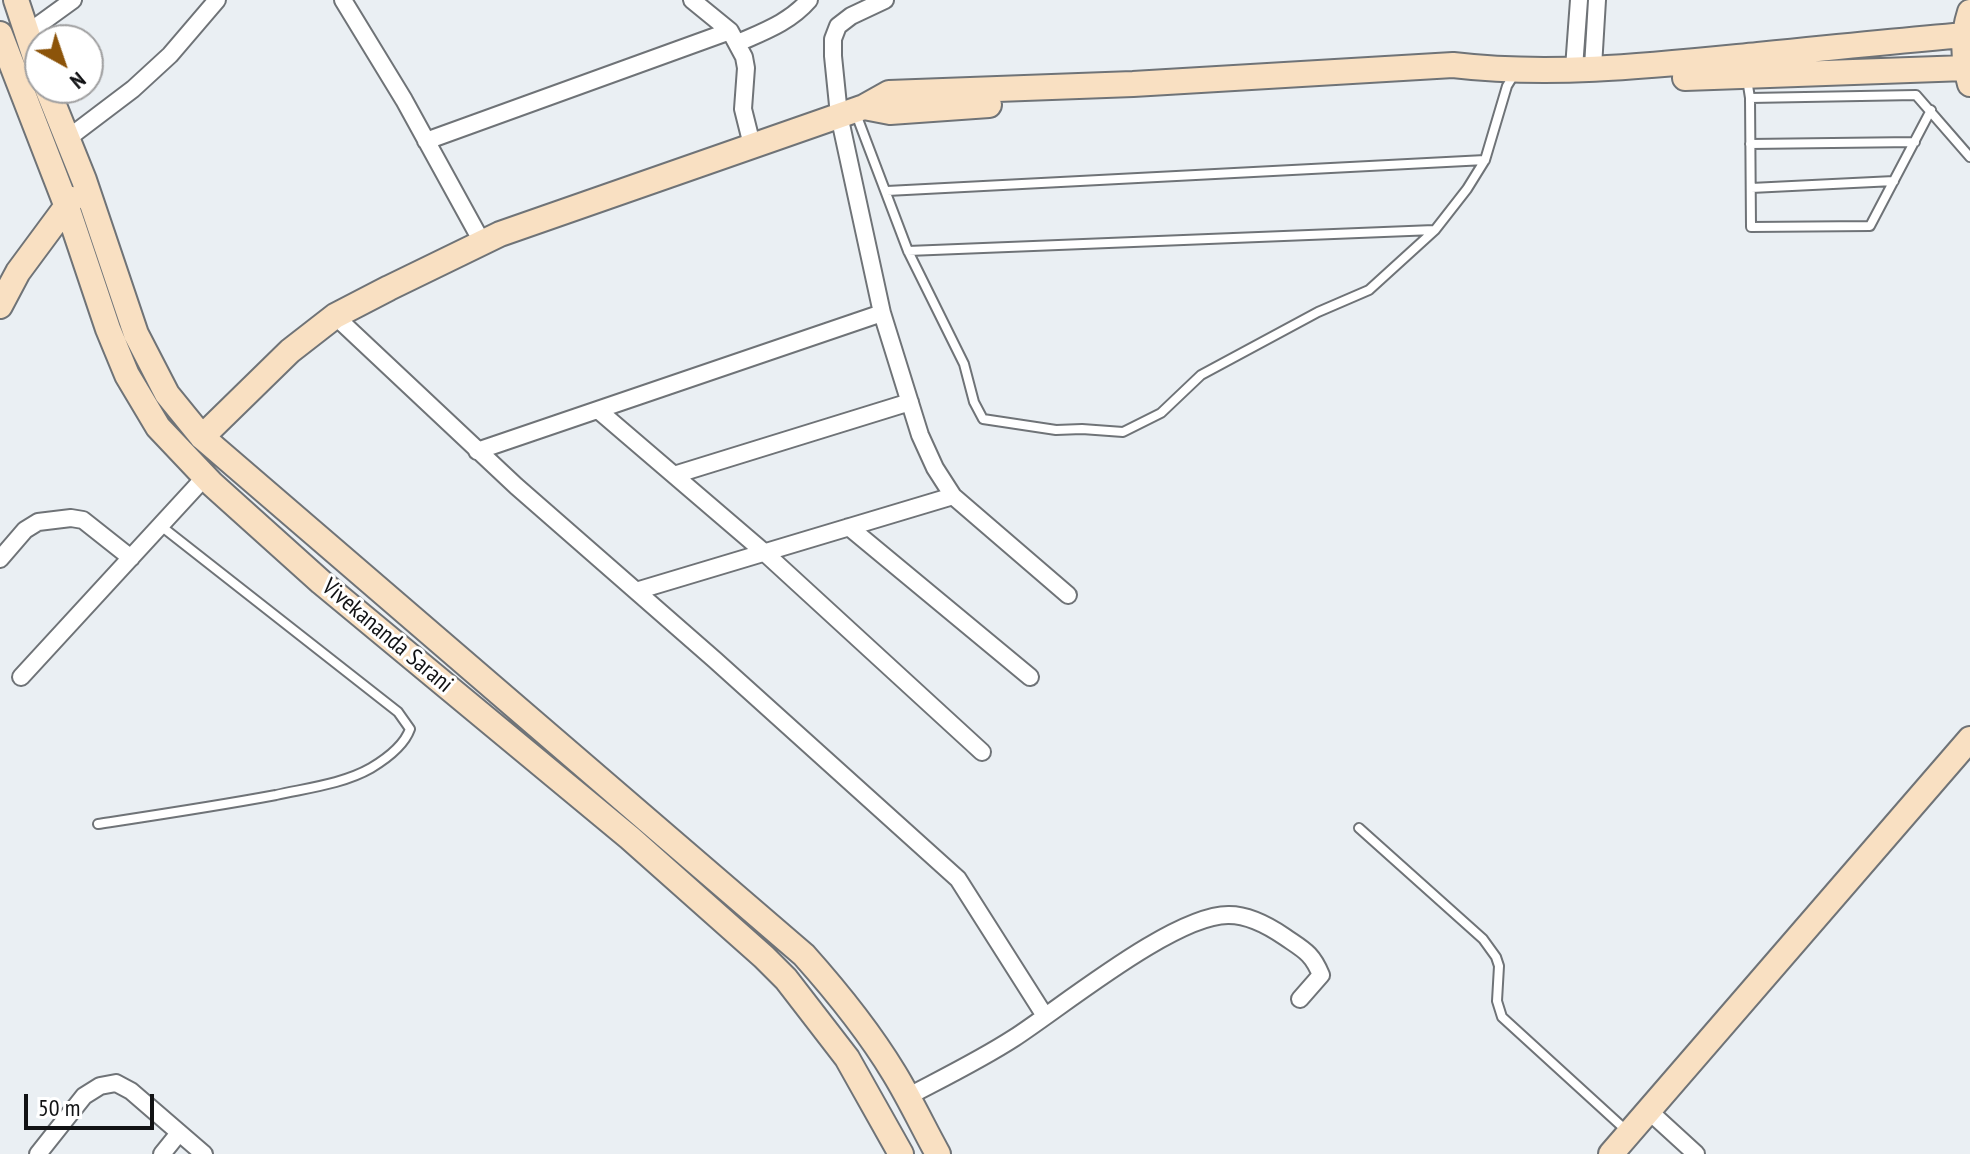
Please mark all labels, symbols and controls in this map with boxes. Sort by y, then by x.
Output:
north arrow [24,24,104,104]
text: N [65,66,92,95]
street label: Vivekananda Sarani [316,573,458,699]
scale bar [28,1078,158,1128]
text: 50 m [38,1092,80,1123]

